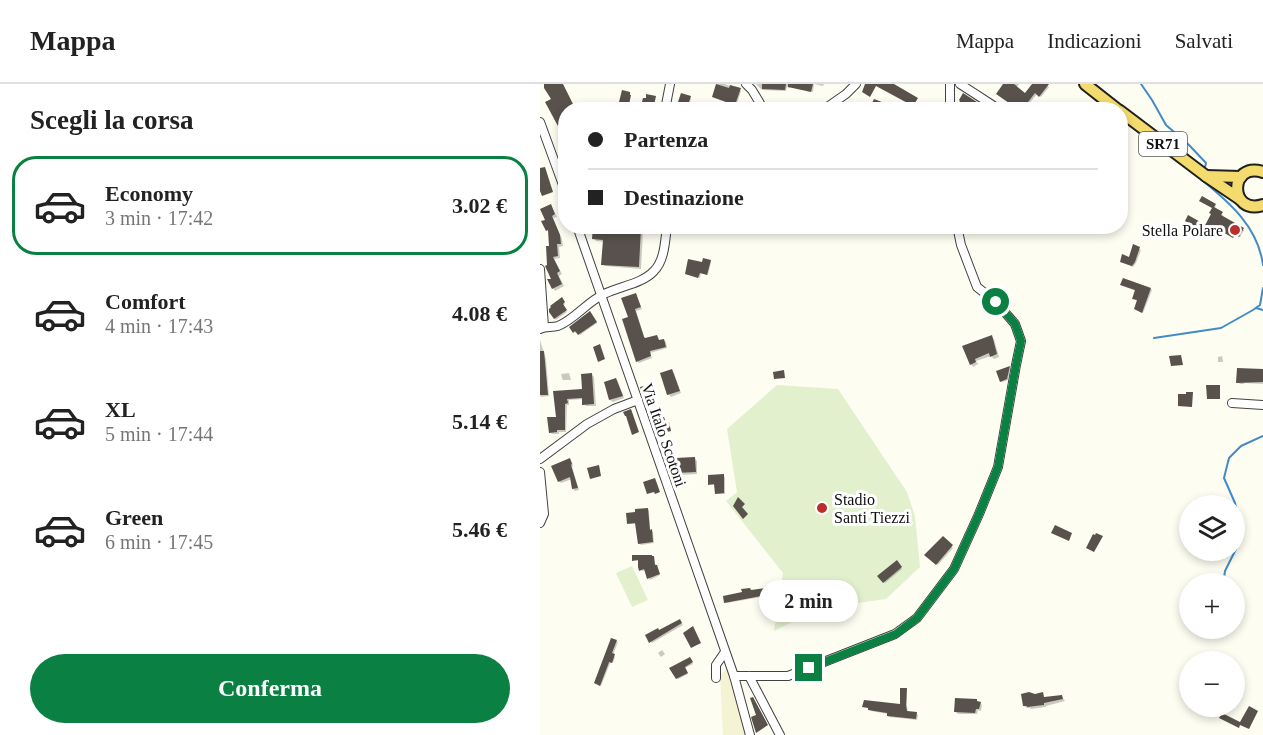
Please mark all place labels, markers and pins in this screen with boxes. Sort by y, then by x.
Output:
place label: Stella Polare [1142,222,1223,239]
marker: Stella Polare [1228,223,1242,237]
place label: Stadio Santi Tiezzi [834,491,911,526]
marker: Stadio Santi Tiezzi [815,501,829,515]

